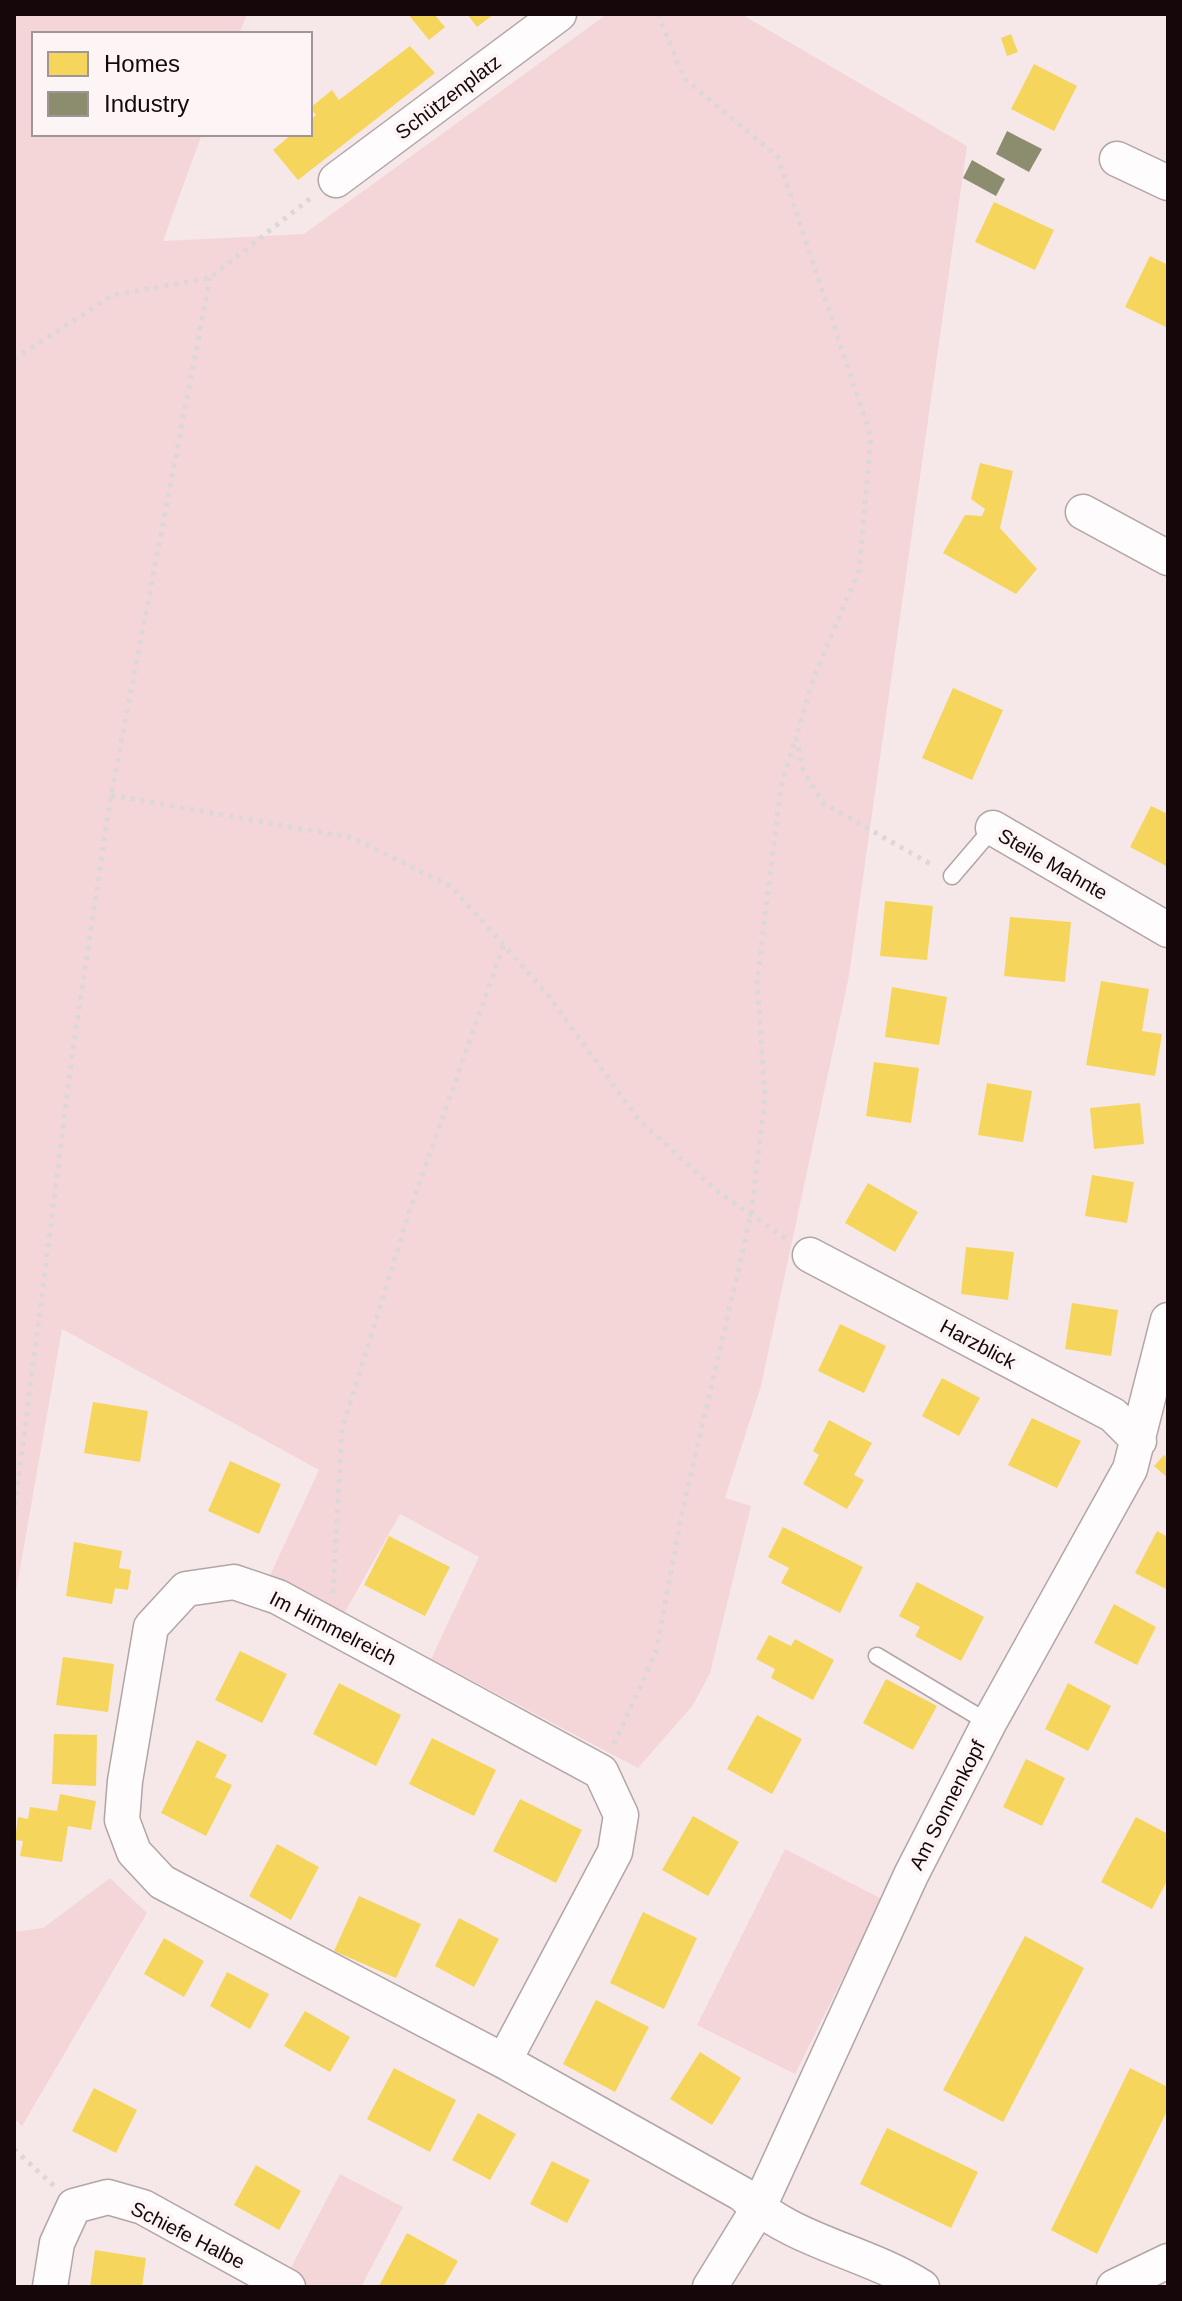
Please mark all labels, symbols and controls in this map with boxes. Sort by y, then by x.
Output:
legend [32,32,312,136]
text: Homes [104,50,180,77]
street label: Schützenplatz [391,50,505,144]
text: Industry [104,90,189,117]
street label: Steile Mahnte [995,824,1111,904]
street label: Harzblick [937,1315,1020,1373]
street label: Im Himmelreich [266,1587,400,1669]
street label: Am Sonnenkopf [905,1736,989,1873]
street label: Schiefe Halbe [128,2197,248,2273]

